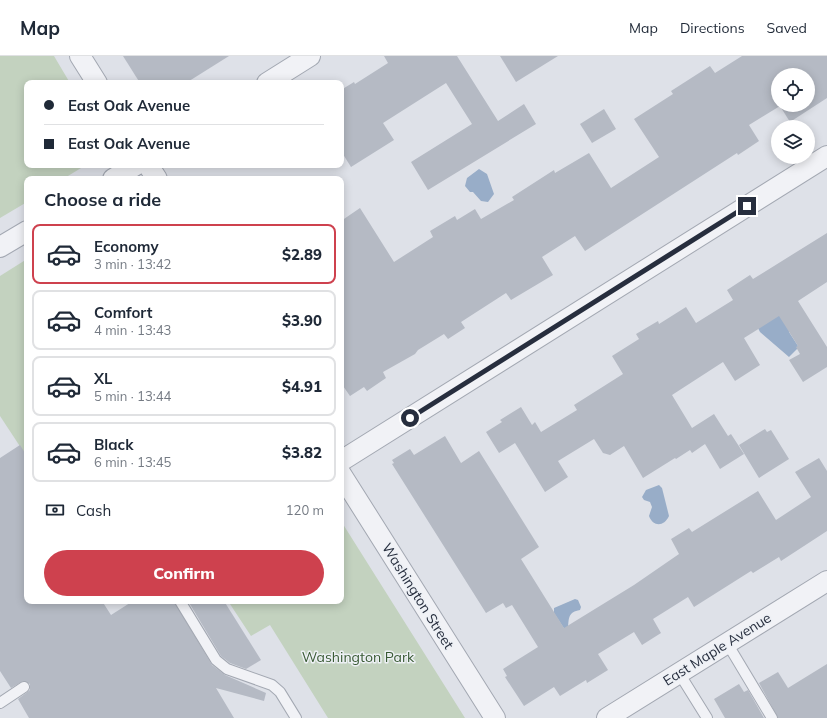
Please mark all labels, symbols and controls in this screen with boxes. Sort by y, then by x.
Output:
text: Map [20,16,60,40]
text: Map [629,19,658,37]
text: Directions [680,19,745,37]
text: Saved [767,19,807,37]
map controls [771,68,815,164]
button: locate [771,68,815,112]
text: East Oak Avenue [68,96,190,115]
button: layers [771,120,815,164]
text: East Oak Avenue [68,134,190,153]
text: Choose a ride [44,188,161,211]
route end [738,197,756,215]
icon: car [46,236,82,272]
text: Economy [94,237,159,256]
text: $2.89 [282,245,322,264]
text: 3 min · 13:42 [94,256,171,272]
icon: car [46,302,82,338]
text: Comfort [94,303,152,322]
text: $3.90 [282,311,322,330]
text: 4 min · 13:43 [94,322,171,338]
icon: car [46,368,82,404]
text: XL [94,369,112,388]
text: $4.91 [282,377,322,396]
text: 5 min · 13:44 [94,388,171,404]
route start [401,409,419,427]
icon: car [46,434,82,470]
text: Black [94,435,133,454]
text: $3.82 [282,443,322,462]
text: 6 min · 13:45 [94,454,171,470]
icon: cash [44,499,66,521]
text: Cash [76,501,111,520]
text: 120 m [286,502,324,518]
street label: Washington Street [378,540,458,652]
button: Confirm [44,550,324,596]
street label: East Maple Avenue [660,608,774,690]
park label: Washington Park [302,648,415,666]

